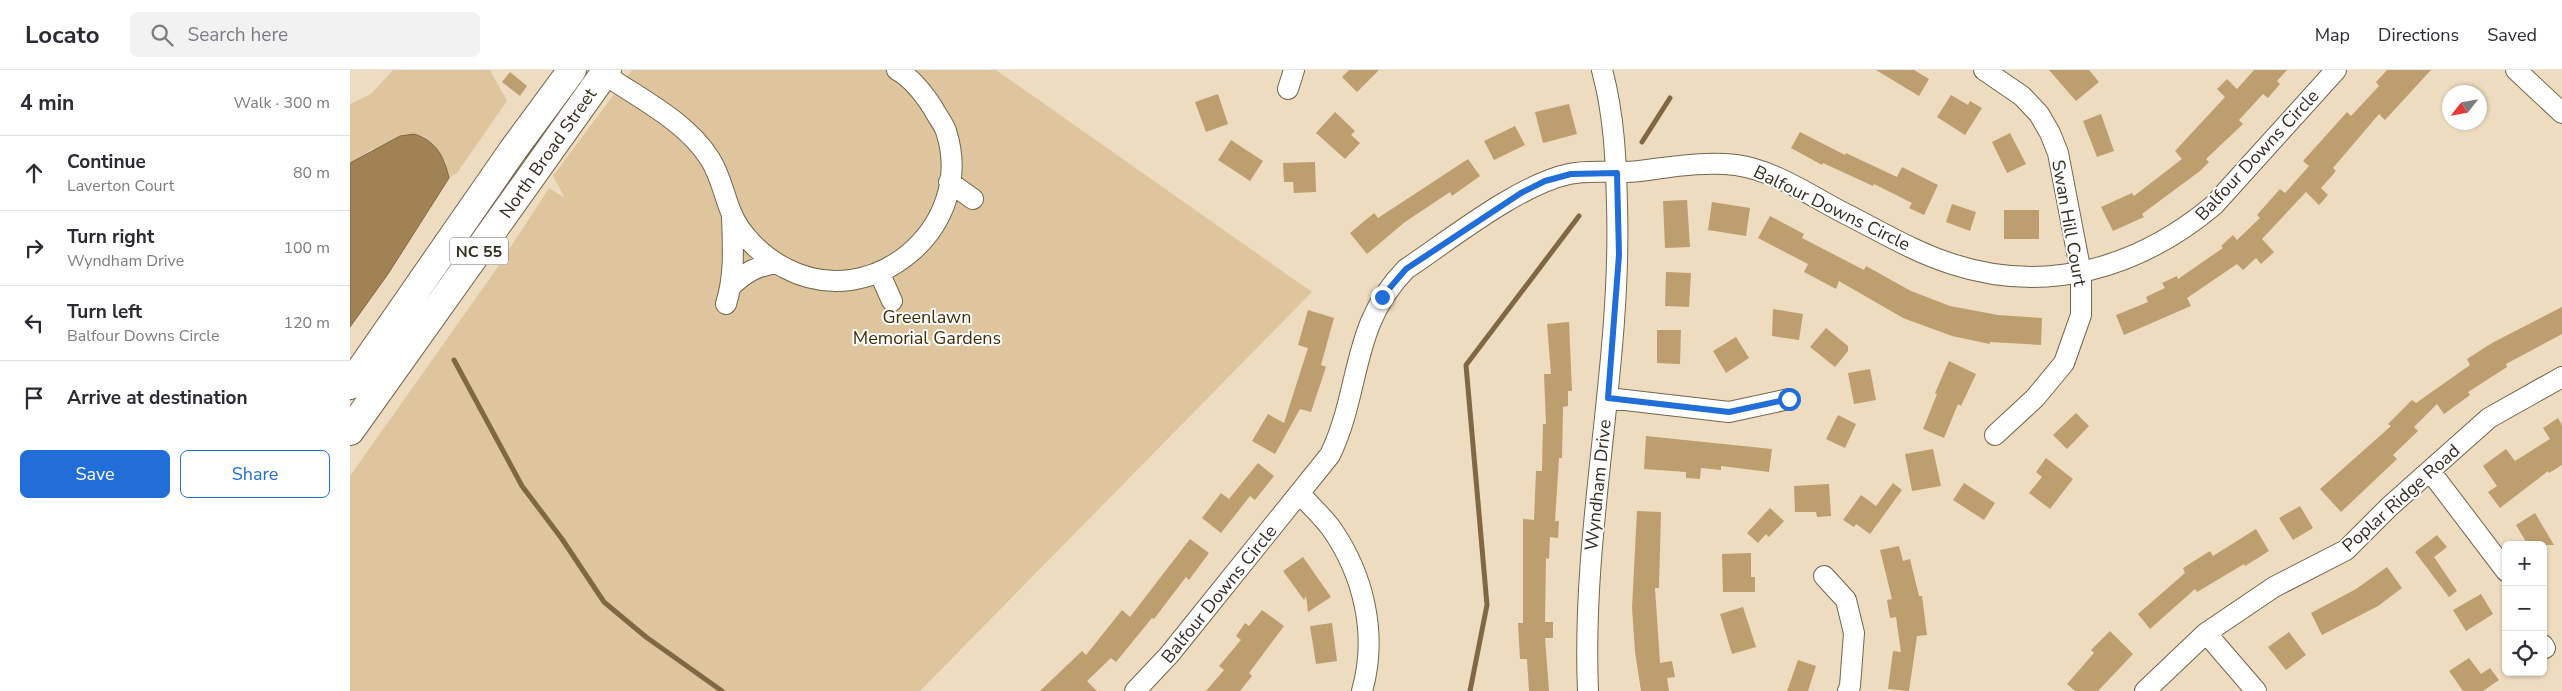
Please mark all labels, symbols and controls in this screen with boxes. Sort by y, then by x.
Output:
search box [130,12,480,57]
text: Locato [25,19,100,51]
icon: search [148,21,176,49]
text: Search here [188,22,288,48]
text: Map [2315,23,2350,47]
text: Directions [2378,23,2459,47]
text: Saved [2487,23,2537,47]
street label: North Broad Street [494,83,602,223]
street label: Balfour Downs Circle [2190,84,2324,226]
north arrow [2442,85,2487,130]
text: 4 min [20,89,74,117]
text: Walk · 300 m [234,92,330,114]
text: Continue [67,149,146,175]
street label: Swan Hill Court [2046,158,2092,289]
icon: ahead [20,159,48,187]
street label: Balfour Downs Circle [1750,160,1914,256]
text: 80 m [293,162,330,184]
text: Laverton Court [67,175,174,197]
text: Turn right [67,224,154,250]
icon: right [20,234,48,262]
text: 100 m [283,237,330,259]
road number: NC 55 [450,238,508,265]
text: Wyndham Drive [67,250,184,272]
route end [1371,286,1394,309]
text: Turn left [67,299,142,325]
park label: Greenlawn Memorial Gardens [853,305,1001,350]
icon: left [20,309,48,337]
text: 120 m [283,312,330,334]
text: Balfour Downs Circle [67,325,219,347]
icon: arrive [20,384,48,412]
text: Arrive at destination [67,385,248,411]
route start [1778,388,1801,411]
street label: Wyndham Drive [1579,418,1617,552]
street label: Poplar Ridge Road [2337,439,2465,557]
button: Save [20,450,170,498]
button: Share [180,450,330,498]
street label: Balfour Downs Circle [1156,520,1282,668]
map controls [2502,541,2547,676]
button: + [2502,541,2547,586]
button: − [2502,586,2547,631]
button: locate [2502,631,2547,676]

